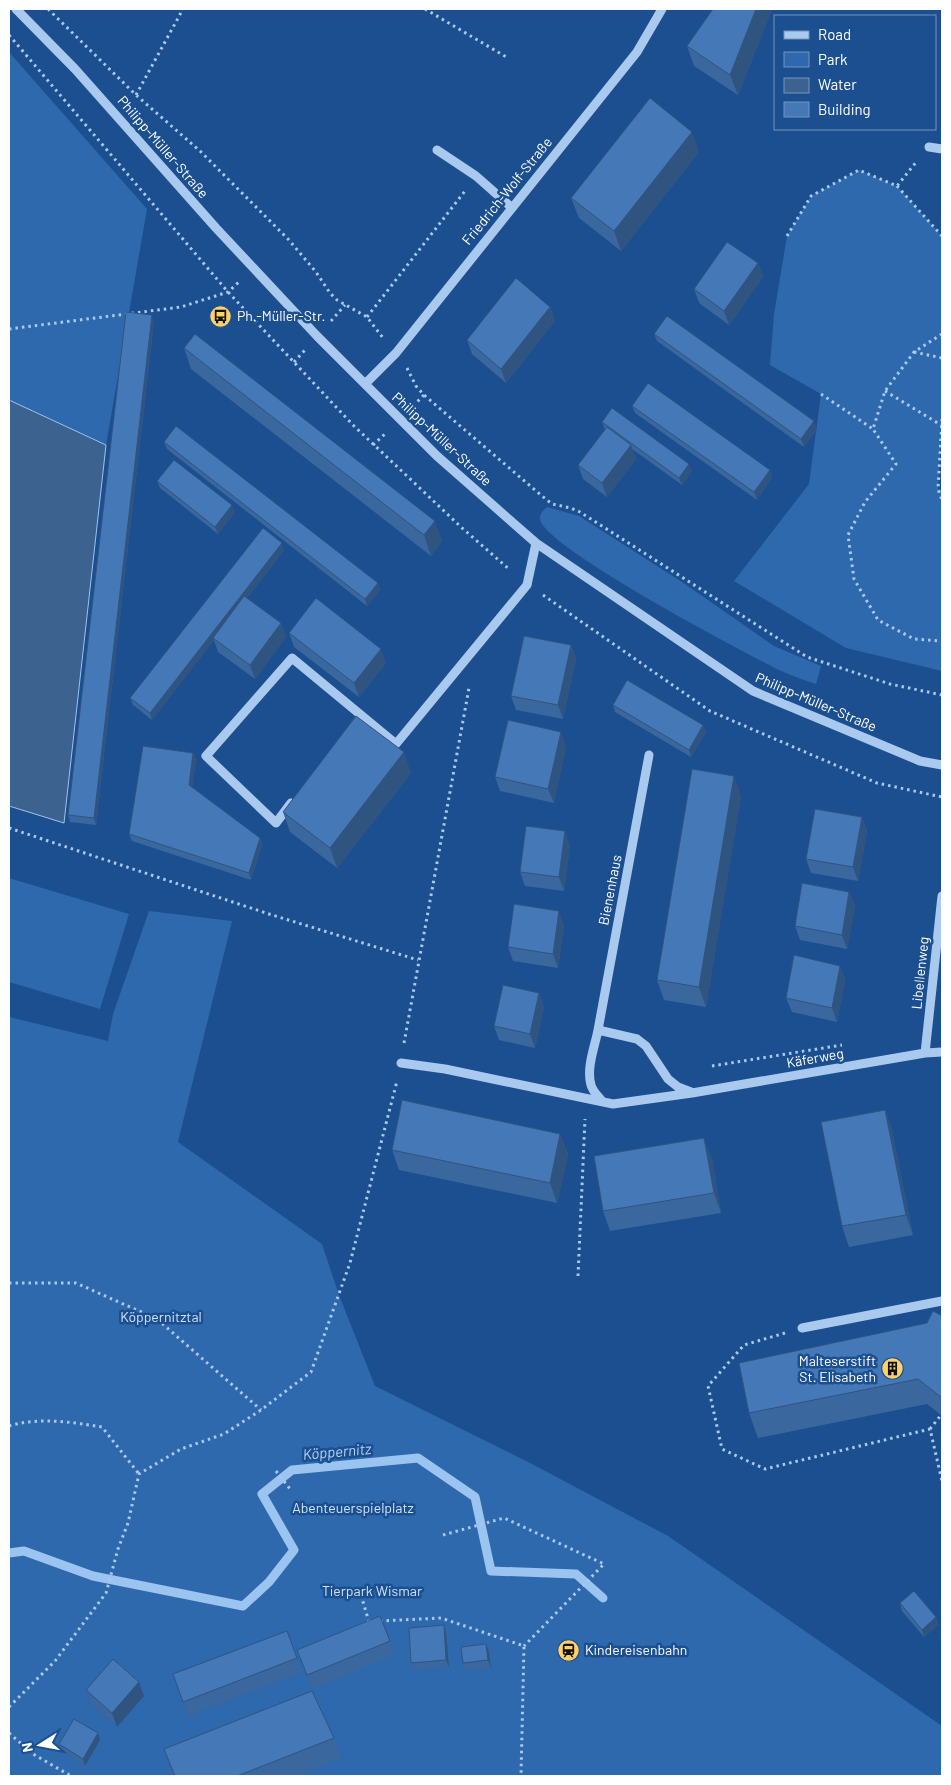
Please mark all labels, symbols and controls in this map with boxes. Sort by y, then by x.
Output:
legend [774,15,936,130]
text: Road [818,25,851,43]
text: Park [818,50,848,68]
text: Water [818,75,857,93]
street label: Philipp-Müller-Straße [114,92,212,201]
text: Building [818,100,871,118]
street label: Friedrich-Wolf-Straße [458,133,555,248]
bus stop icon: Ph.-Müller-Str. [209,304,233,328]
place label: Ph.-Müller-Str. [237,307,325,324]
street label: Philipp-Müller-Straße [389,388,496,489]
street label: Philipp-Müller-Straße [753,668,879,735]
street label: Bienenhaus [594,853,625,926]
street label: Libellenweg [907,936,932,1010]
street label: Käferweg [785,1044,845,1071]
park label: Köppernitztal [120,1308,202,1325]
place label: Malteserstift St. Elisabeth [799,1352,876,1385]
building icon: Malteserstift St. Elisabeth [880,1357,904,1381]
water label: Köppernitz [302,1439,372,1463]
park label: Abenteuerspielplatz [292,1499,414,1516]
park label: Tierpark Wismar [322,1582,422,1599]
station icon: Kindereisenbahn [557,1638,581,1662]
place label: Kindereisenbahn [585,1641,687,1658]
north arrow [15,1720,65,1770]
text: N [18,1741,36,1754]

